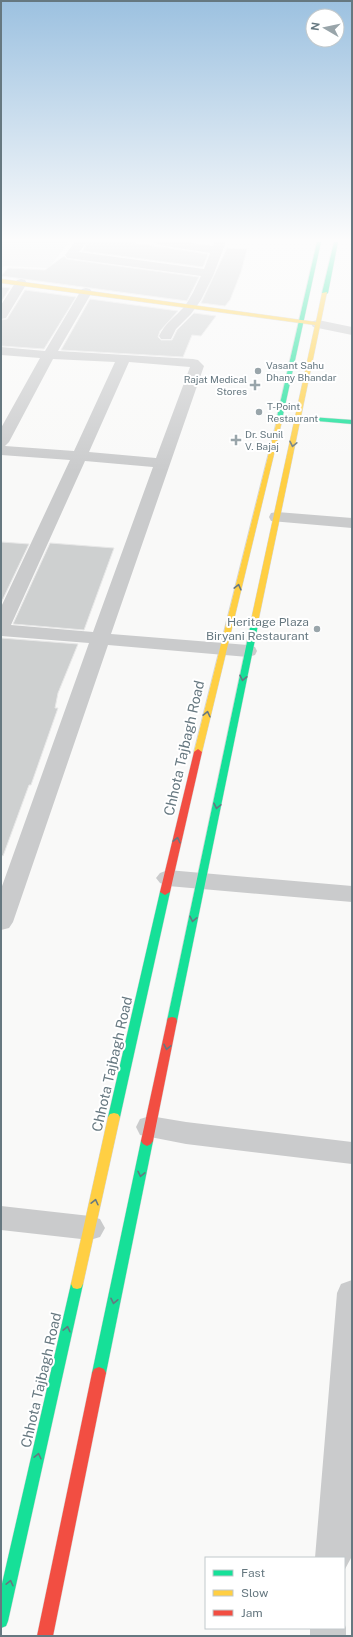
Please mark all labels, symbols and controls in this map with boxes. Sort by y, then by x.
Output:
north arrow [305,8,345,48]
text: N [309,21,322,32]
place label: Vasant Sahu Dhany Bhandar [266,359,337,383]
marker: Vasant Sahu Dhany Bhandar [253,366,263,376]
place label: Rajat Medical Stores [184,373,247,397]
marker: Rajat Medical Stores [250,380,260,390]
place label: T-Point Restaurant [267,400,318,424]
marker: T-Point Restaurant [254,407,264,417]
place label: Dr. Sunil V. Bajaj [245,428,284,452]
marker: Dr. Sunil V. Bajaj [230,434,242,446]
one-way arrow [289,441,297,448]
one-way arrow [233,584,241,591]
place label: Heritage Plaza Biryani Restaurant [206,615,309,643]
marker: Heritage Plaza Biryani Restaurant [312,624,322,634]
one-way arrow [239,675,247,681]
street label: Chhota Tajbagh Road [161,679,207,817]
one-way arrow [202,710,210,717]
one-way arrow [213,802,221,809]
one-way arrow [173,837,181,843]
one-way arrow [190,916,198,923]
street label: Chhota Tajbagh Road [89,995,135,1133]
one-way arrow [163,1044,172,1050]
one-way arrow [137,1171,145,1177]
one-way arrow [91,1199,99,1205]
one-way arrow [111,1298,119,1305]
street label: Chhota Tajbagh Road [18,1311,64,1449]
one-way arrow [62,1326,70,1332]
one-way arrow [34,1453,42,1459]
legend [205,1557,345,1629]
text: Fast [241,1566,266,1580]
one-way arrow [5,1579,13,1586]
text: Slow [241,1586,269,1600]
text: Jam [241,1606,263,1620]

